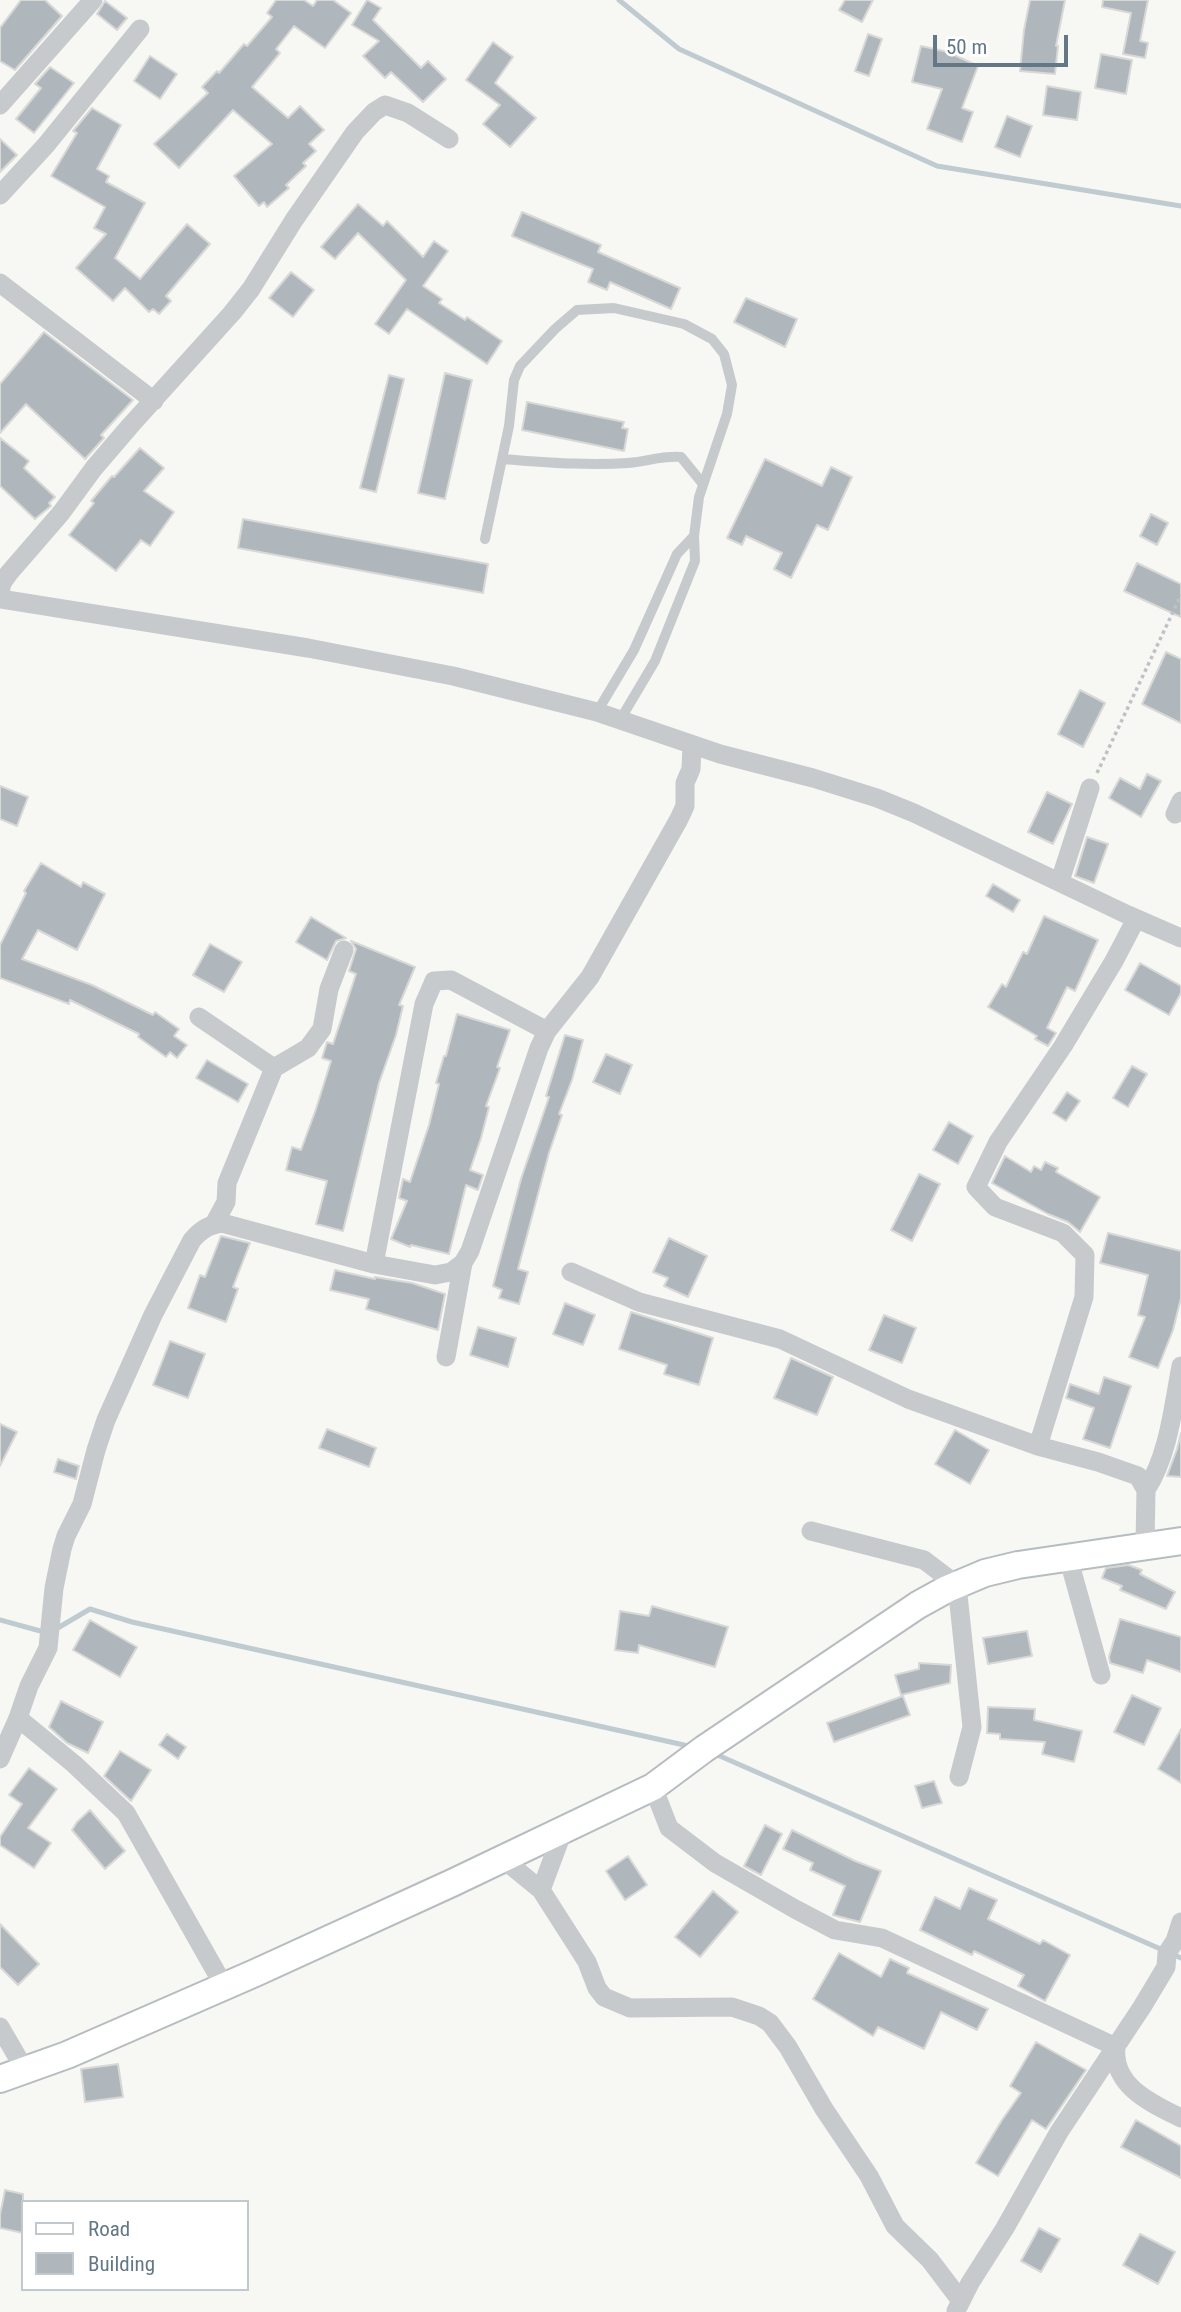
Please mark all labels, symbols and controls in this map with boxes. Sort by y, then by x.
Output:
scale bar [936,21,1071,65]
text: 50 m [946,35,987,59]
legend [21,2200,248,2291]
text: Road [88,2217,130,2241]
text: Building [88,2252,155,2276]

